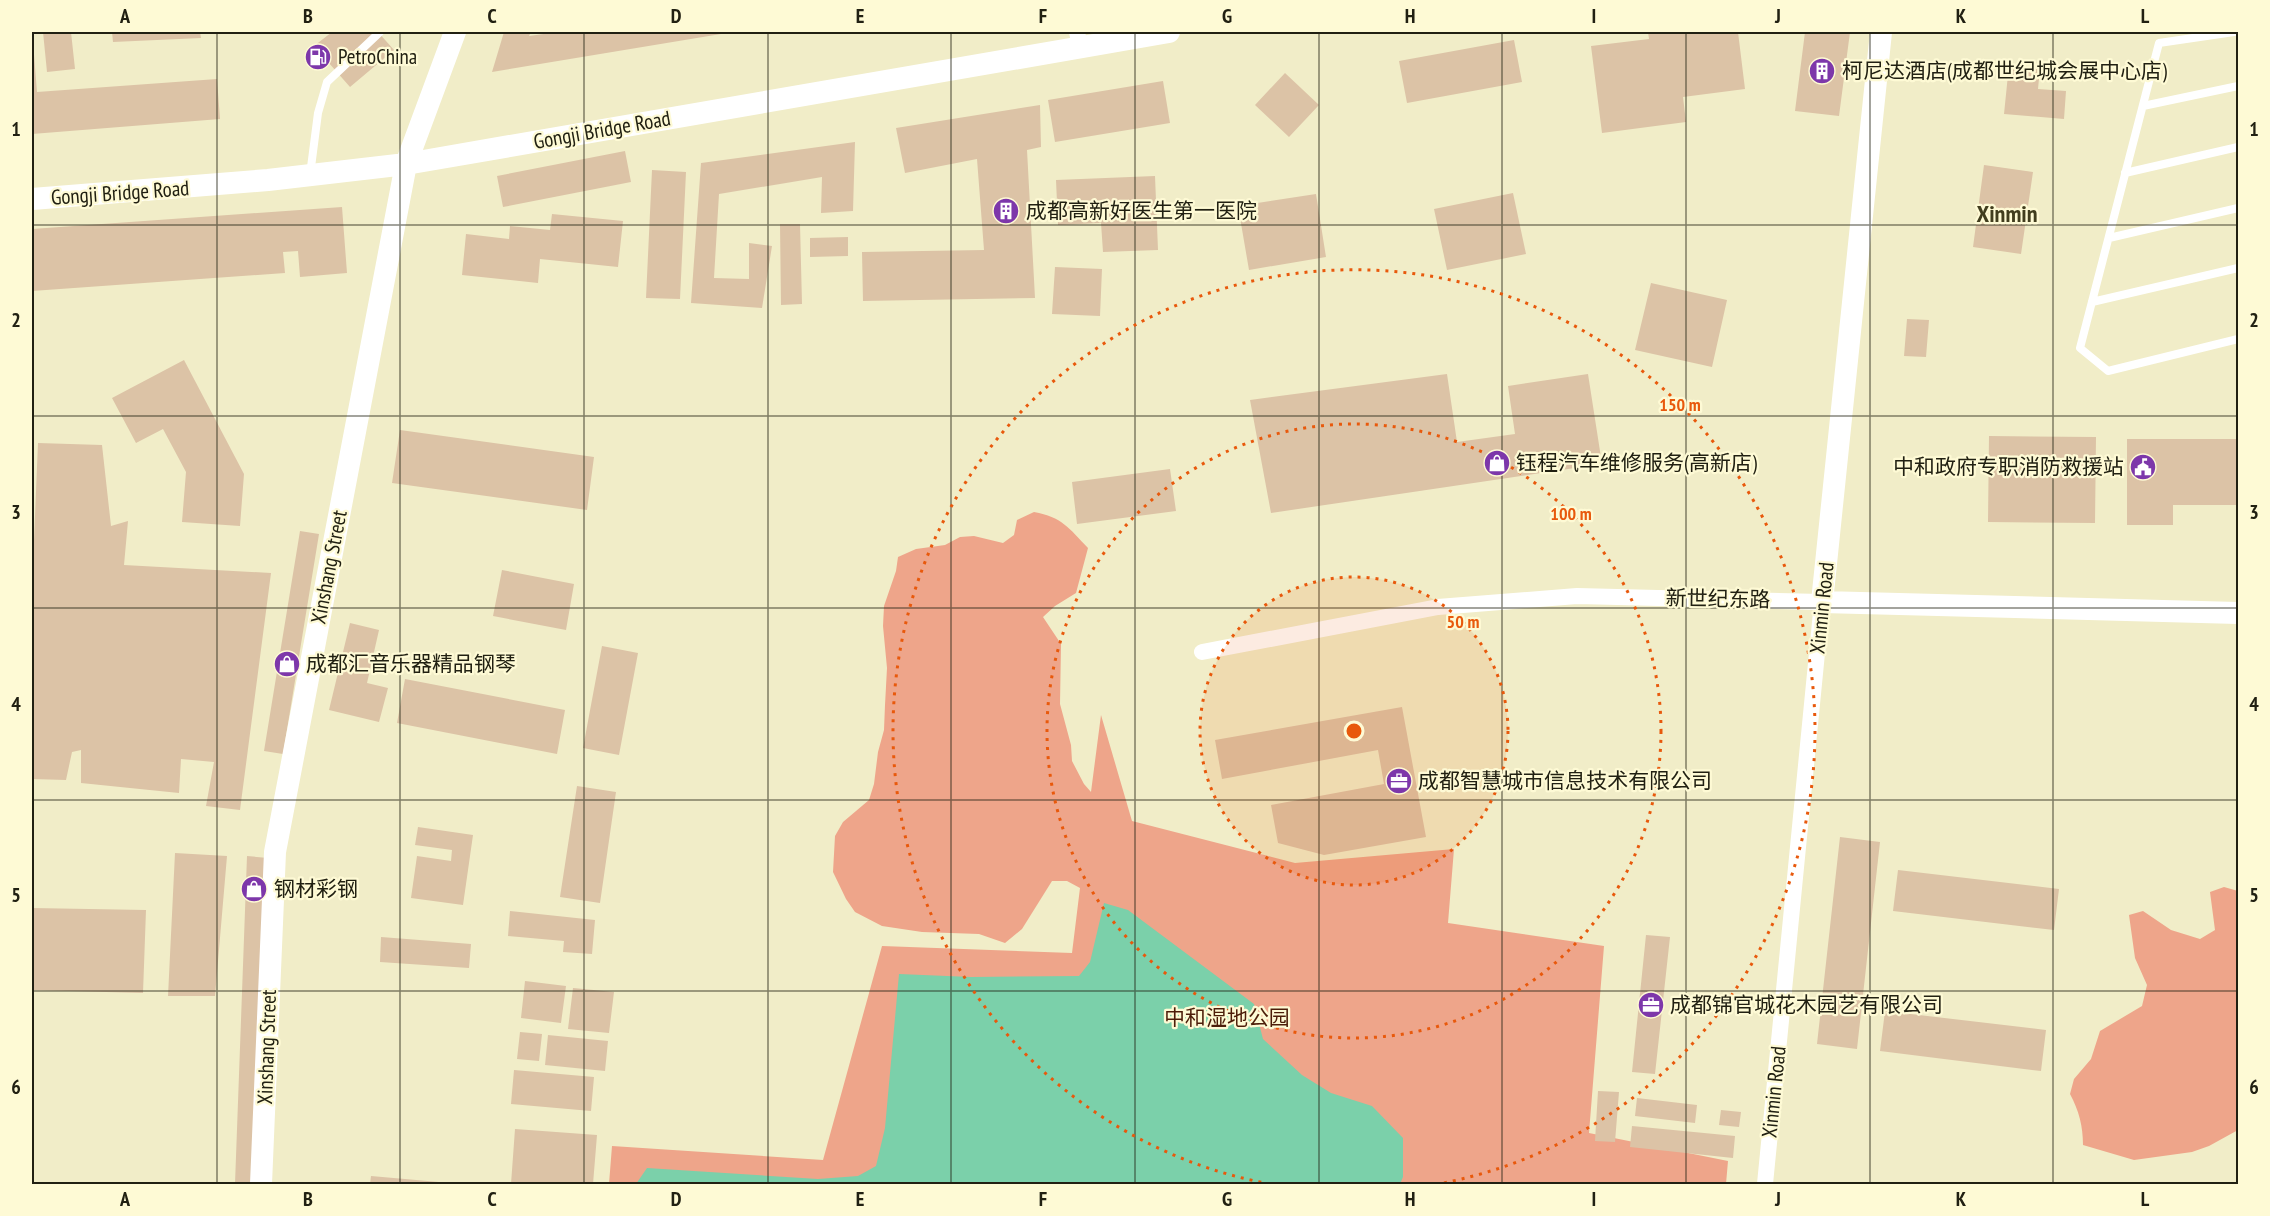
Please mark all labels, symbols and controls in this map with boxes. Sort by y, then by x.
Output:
text: A [119,3,131,29]
text: B [303,3,313,29]
text: C [487,3,497,29]
text: D [671,3,682,29]
text: E [856,3,864,29]
text: F [1039,3,1047,29]
text: G [1222,3,1232,29]
text: H [1405,3,1415,29]
text: I [1592,3,1596,29]
text: J [1774,3,1781,29]
text: K [1956,3,1967,29]
text: L [2141,3,2150,29]
fuel station icon: PetroChina [303,42,333,72]
place label: PetroChina [338,43,417,70]
building icon: 柯尼达酒店(成都世纪城会展中心店) [1807,56,1837,86]
place label: 柯尼达酒店(成都世纪城会展中心店) [1842,57,2167,84]
street label: Gongji Bridge Road [531,104,672,155]
text: 1 [11,116,21,142]
text: 1 [2249,116,2259,142]
street label: Gongji Bridge Road [50,174,190,211]
building icon: 成都高新好医生第一医院 [991,196,1021,226]
place label: 成都高新好医生第一医院 [1026,197,1257,224]
district label: Xinmin [1977,198,2037,229]
text: 2 [11,307,21,333]
text: 2 [2249,307,2259,333]
text: 150 m [1659,393,1701,416]
shop icon: 钰程汽车维修服务(高新店) [1482,448,1512,478]
place label: 钰程汽车维修服务(高新店) [1516,449,1757,476]
public building icon: 中和政府专职消防救援站 [2128,452,2158,482]
place label: 中和政府专职消防救援站 [1893,453,2124,480]
text: 3 [11,499,21,525]
text: 3 [2249,499,2259,525]
text: 100 m [1550,502,1592,525]
street label: Xinshang Street [304,508,353,626]
street label: Xinmin Road [1803,561,1840,655]
street label: 新世纪东路 [1665,584,1771,613]
text: 50 m [1447,610,1479,633]
shop icon: 成都汇音乐器精品钢琴 [272,649,302,679]
place label: 成都汇音乐器精品钢琴 [306,650,516,677]
text: 4 [11,691,21,717]
text: 4 [2249,691,2259,717]
centre of rings [1344,721,1364,741]
office icon: 成都智慧城市信息技术有限公司 [1384,766,1414,796]
place label: 成都智慧城市信息技术有限公司 [1418,767,1712,794]
shop icon: 钢材彩钢 [239,874,269,904]
place label: 钢材彩钢 [274,875,358,902]
text: 5 [11,882,21,908]
text: 5 [2249,882,2259,908]
street label: Xinshang Street [251,989,282,1105]
office icon: 成都锦官城花木园艺有限公司 [1636,990,1666,1020]
place label: 成都锦官城花木园艺有限公司 [1670,991,1943,1018]
park label: 中和湿地公园 [1164,1004,1290,1031]
street label: Xinmin Road [1755,1045,1792,1139]
text: 6 [11,1074,21,1100]
text: 6 [2249,1074,2259,1100]
text: A [119,1186,131,1212]
text: B [303,1186,313,1212]
text: C [487,1186,497,1212]
text: D [671,1186,682,1212]
text: E [856,1186,864,1212]
text: F [1039,1186,1047,1212]
text: G [1222,1186,1232,1212]
text: H [1405,1186,1415,1212]
text: I [1592,1186,1596,1212]
text: J [1774,1186,1781,1212]
text: K [1956,1186,1967,1212]
text: L [2141,1186,2150,1212]

